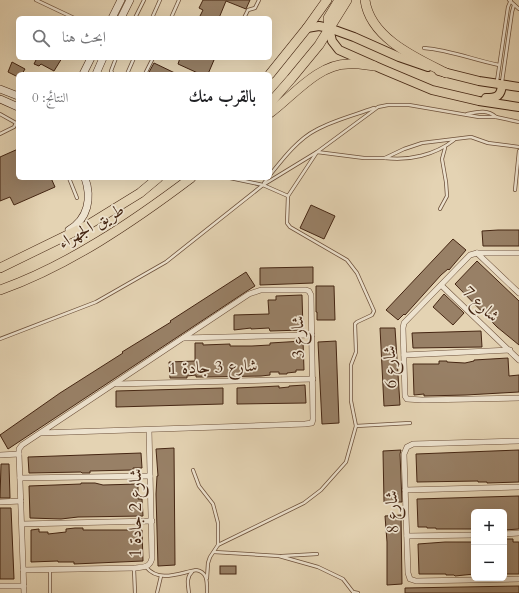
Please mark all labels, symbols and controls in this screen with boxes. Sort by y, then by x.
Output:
search box [16,16,272,60]
icon: search [30,27,52,49]
text: ابحث هنا [62,27,106,47]
text: بالقرب منك [189,85,256,108]
text: النتائج: 0 [32,89,68,107]
street label: طريق الجهراء [54,198,128,254]
street label: شارع 7 [456,281,504,329]
street label: شارع 3 [286,315,312,359]
street label: شارع 6 [378,345,404,389]
street label: شارع 3 جادة 1 [168,354,258,382]
street label: شارع 2 جادة 1 [124,469,149,557]
street label: شارع 8 [380,490,406,534]
map controls [471,509,507,581]
button: + [471,509,507,545]
button: − [471,545,507,581]

